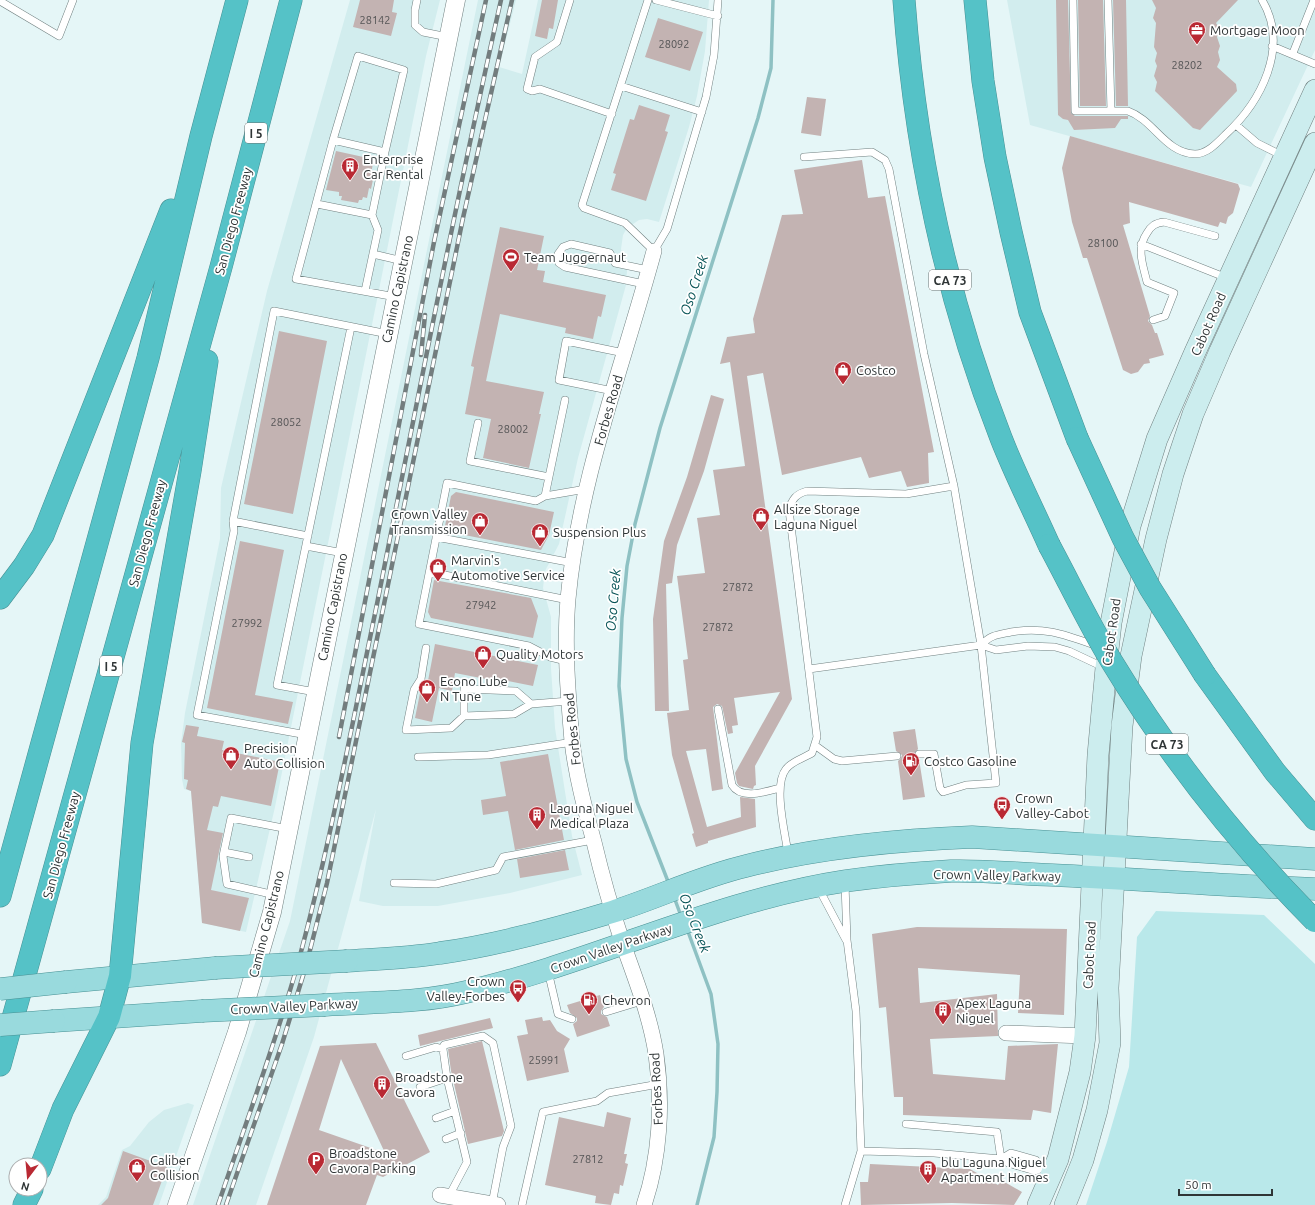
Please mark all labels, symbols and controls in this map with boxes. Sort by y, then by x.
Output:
house number: 28142 [359,14,391,26]
office icon: Mortgage Moon [1187,20,1207,45]
place label: Mortgage Moon [1210,23,1305,37]
house number: 28092 [658,38,690,50]
house number: 28202 [1171,59,1203,71]
road number: I 5 [245,123,267,143]
place label: Enterprise Car Rental [363,152,424,181]
building icon: Enterprise Car Rental [340,156,360,181]
street label: San Diego Freeway [212,166,254,276]
street label: Camino Capistrano [379,234,415,344]
house number: 28100 [1087,237,1119,249]
sports icon: Team Juggernaut [501,247,521,272]
place label: Team Juggernaut [524,250,626,264]
water label: Oso Creek [677,252,712,317]
road number: CA 73 [929,270,971,290]
street label: Cabot Road [1188,290,1228,358]
shop icon: Costco [833,360,853,385]
place label: Costco [856,363,896,377]
street label: Forbes Road [591,373,625,447]
house number: 28052 [270,416,302,428]
house number: 28002 [497,423,529,435]
street label: San Diego Freeway [126,478,168,588]
place label: Allsize Storage Laguna Niguel [774,502,860,531]
shop icon: Allsize Storage Laguna Niguel [751,506,771,531]
place label: Crown Valley Transmission [391,507,467,536]
shop icon: Crown Valley Transmission [470,511,490,536]
shop icon: Suspension Plus [530,522,550,547]
place label: Suspension Plus [553,525,646,539]
street label: Camino Capistrano [315,552,349,662]
place label: Marvin's Automotive Service [451,553,565,582]
shop icon: Marvin's Automotive Service [428,557,448,582]
water label: Oso Creek [602,567,624,632]
house number: 27872 [722,581,754,593]
street label: Cabot Road [1099,597,1123,667]
house number: 27942 [465,599,497,611]
house number: 27992 [231,617,263,629]
house number: 27872 [702,621,734,633]
shop icon: Quality Motors [473,644,493,669]
place label: Quality Motors [496,647,584,662]
road number: I 5 [100,656,122,676]
place label: Econo Lube N Tune [440,674,508,703]
shop icon: Econo Lube N Tune [417,678,437,703]
street label: Forbes Road [561,692,583,766]
road number: CA 73 [1146,734,1188,754]
place label: Precision Auto Collision [244,741,325,770]
shop icon: Precision Auto Collision [221,745,241,770]
fuel station icon: Costco Gasoline [901,751,921,776]
place label: Costco Gasoline [924,754,1017,768]
street label: San Diego Freeway [40,790,82,900]
place label: Crown Valley-Cabot [1015,791,1089,820]
bus stop icon: Crown Valley-Cabot [992,795,1012,820]
place label: Laguna Niguel Medical Plaza [550,801,634,830]
building icon: Laguna Niguel Medical Plaza [527,805,547,830]
street label: Crown Valley Parkway [933,867,1061,883]
street label: Camino Capistrano [246,869,286,979]
water label: Oso Creek [676,891,714,956]
street label: Crown Valley Parkway [548,921,674,975]
street label: Cabot Road [1080,921,1098,989]
place label: Crown Valley-Forbes [426,974,505,1003]
bus stop icon: Crown Valley-Forbes [508,978,528,1003]
fuel station icon: Chevron [579,990,599,1015]
place label: Chevron [602,993,651,1007]
street label: Crown Valley Parkway [230,996,358,1016]
place label: Apex Laguna Niguel [956,996,1031,1025]
building icon: Apex Laguna Niguel [933,1000,953,1025]
street label: Forbes Road [647,1052,665,1126]
house number: 25991 [528,1054,560,1066]
place label: Broadstone Cavora [395,1070,463,1099]
building icon: Broadstone Cavora [372,1074,392,1099]
place label: Broadstone Cavora Parking [329,1146,416,1175]
parking icon: Broadstone Cavora Parking [306,1150,326,1175]
place label: Caliber Collision [150,1153,199,1182]
house number: 27812 [572,1153,604,1165]
place label: blu Laguna Niguel Apartment Homes [941,1155,1049,1184]
north arrow [8,1157,48,1197]
shop icon: Caliber Collision [127,1157,147,1182]
building icon: blu Laguna Niguel Apartment Homes [918,1159,938,1184]
scale bar [1179,1171,1272,1197]
text: 50 m [1185,1178,1212,1191]
text: N [20,1180,31,1194]

